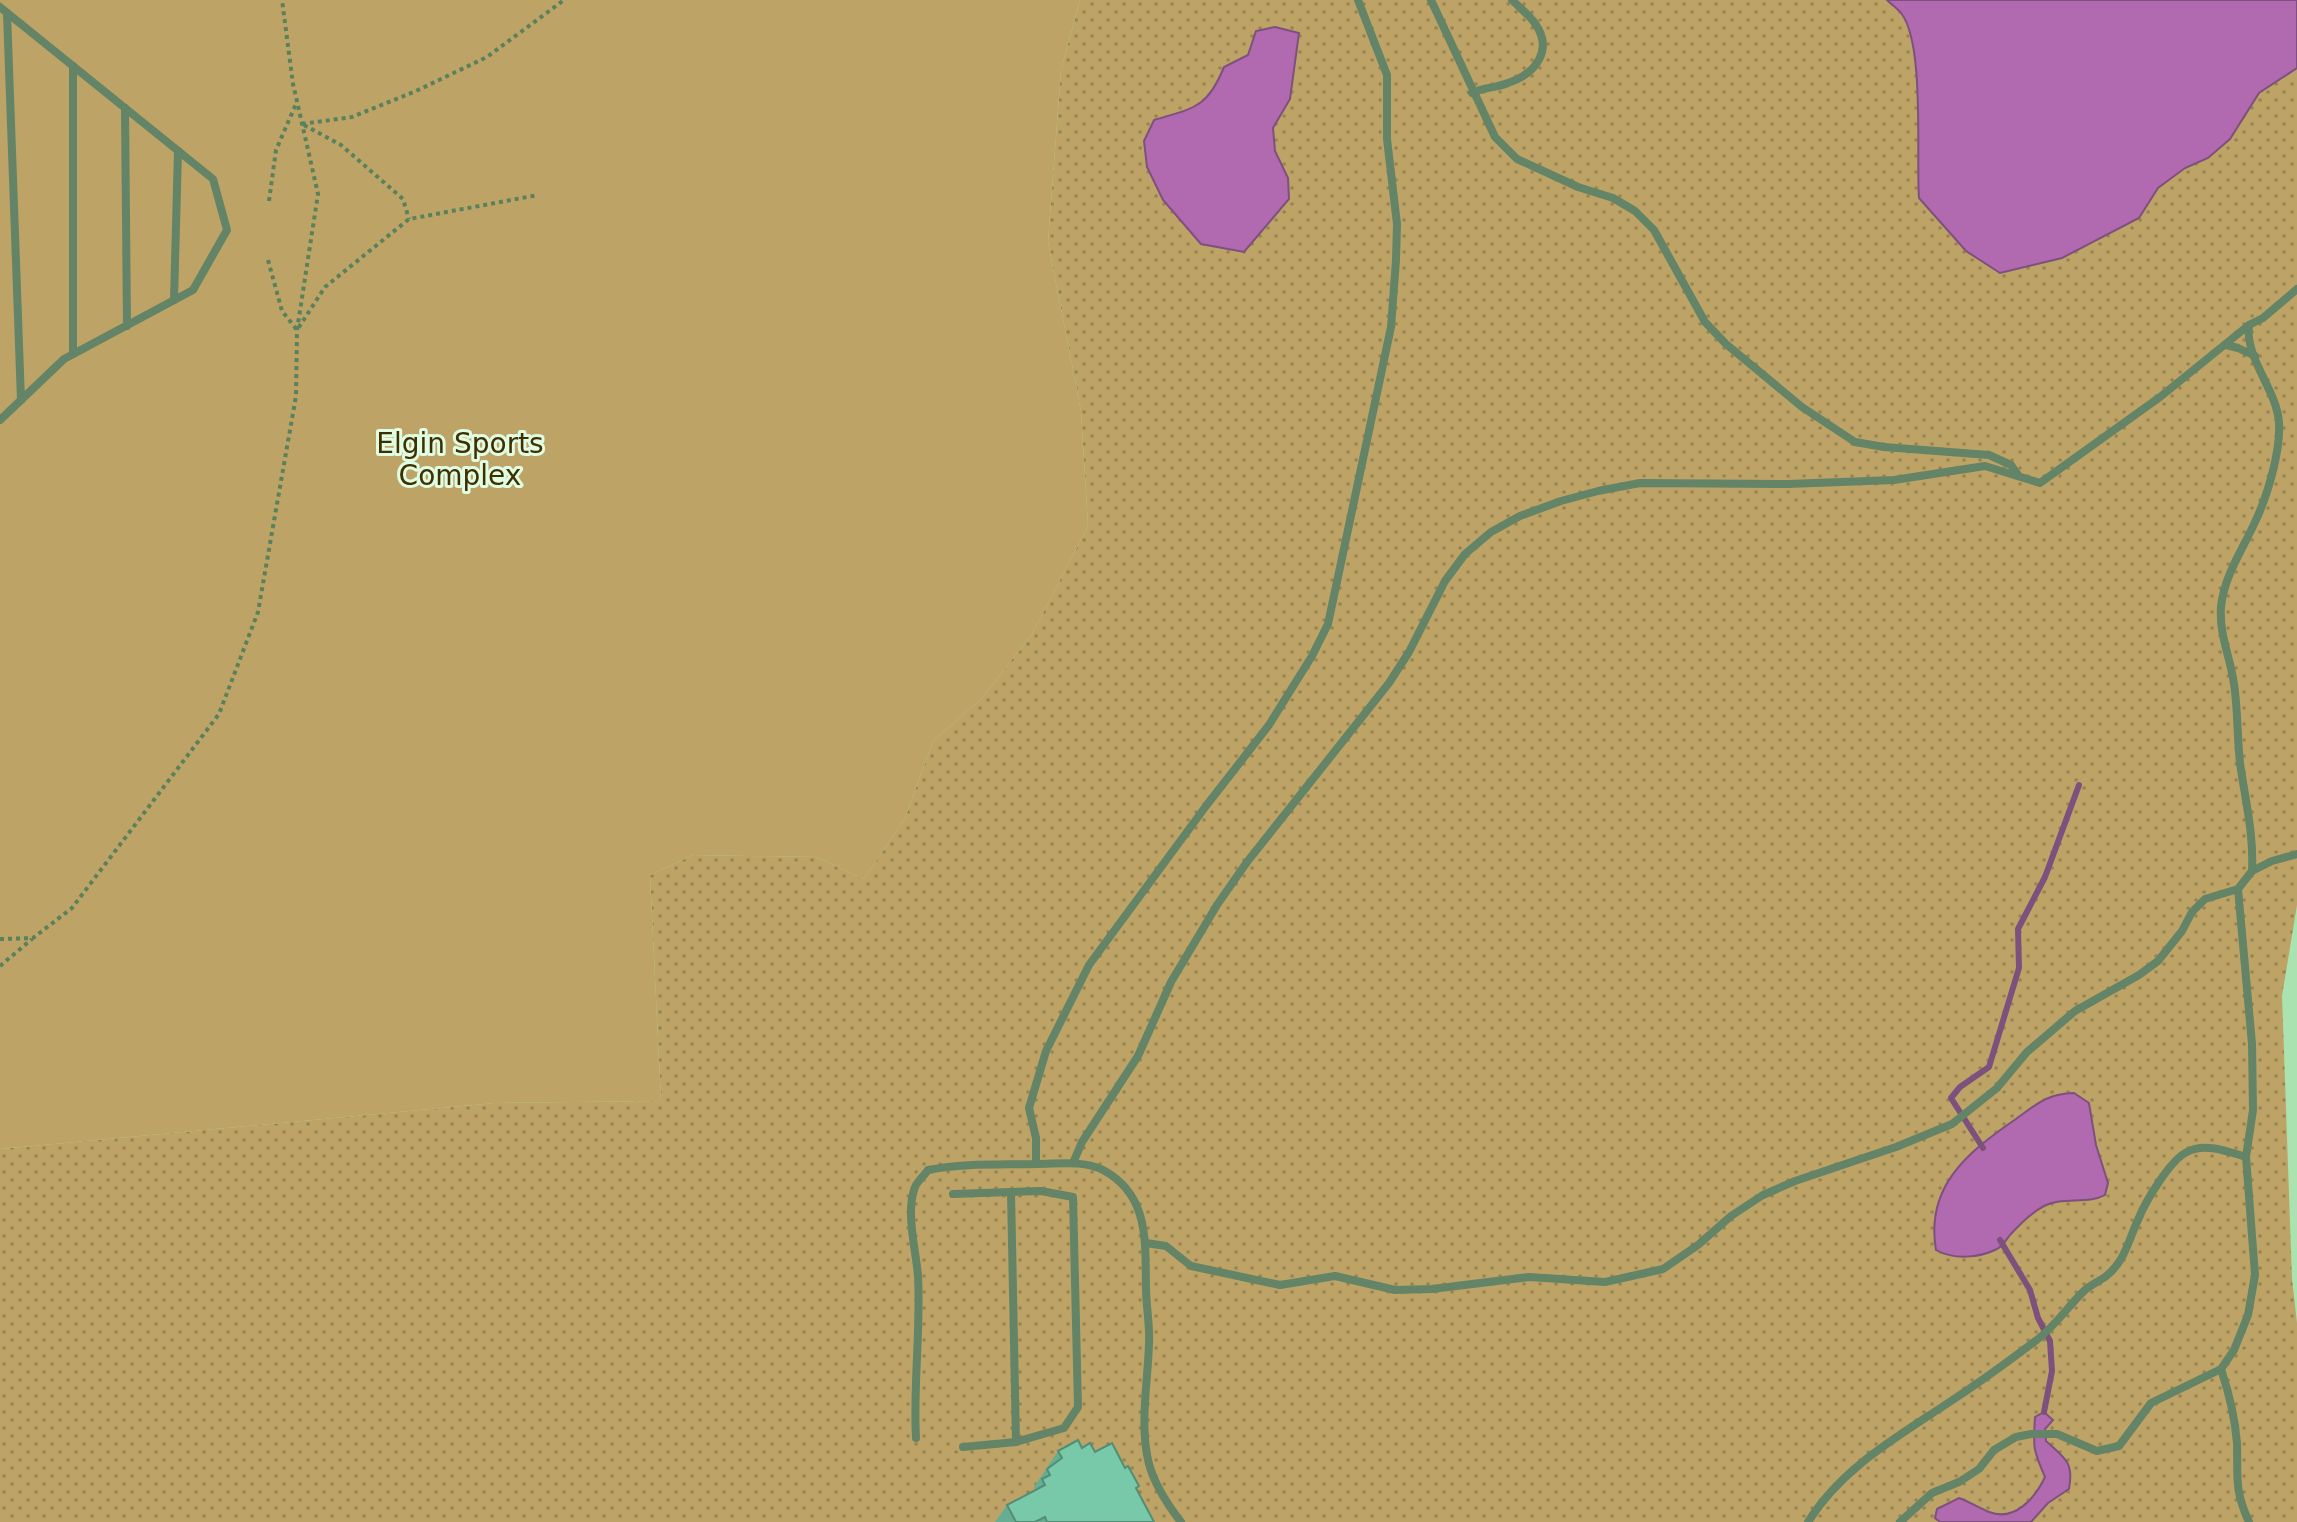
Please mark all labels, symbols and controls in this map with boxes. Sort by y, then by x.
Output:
park label: Elgin Sports Complex [376,427,544,492]

